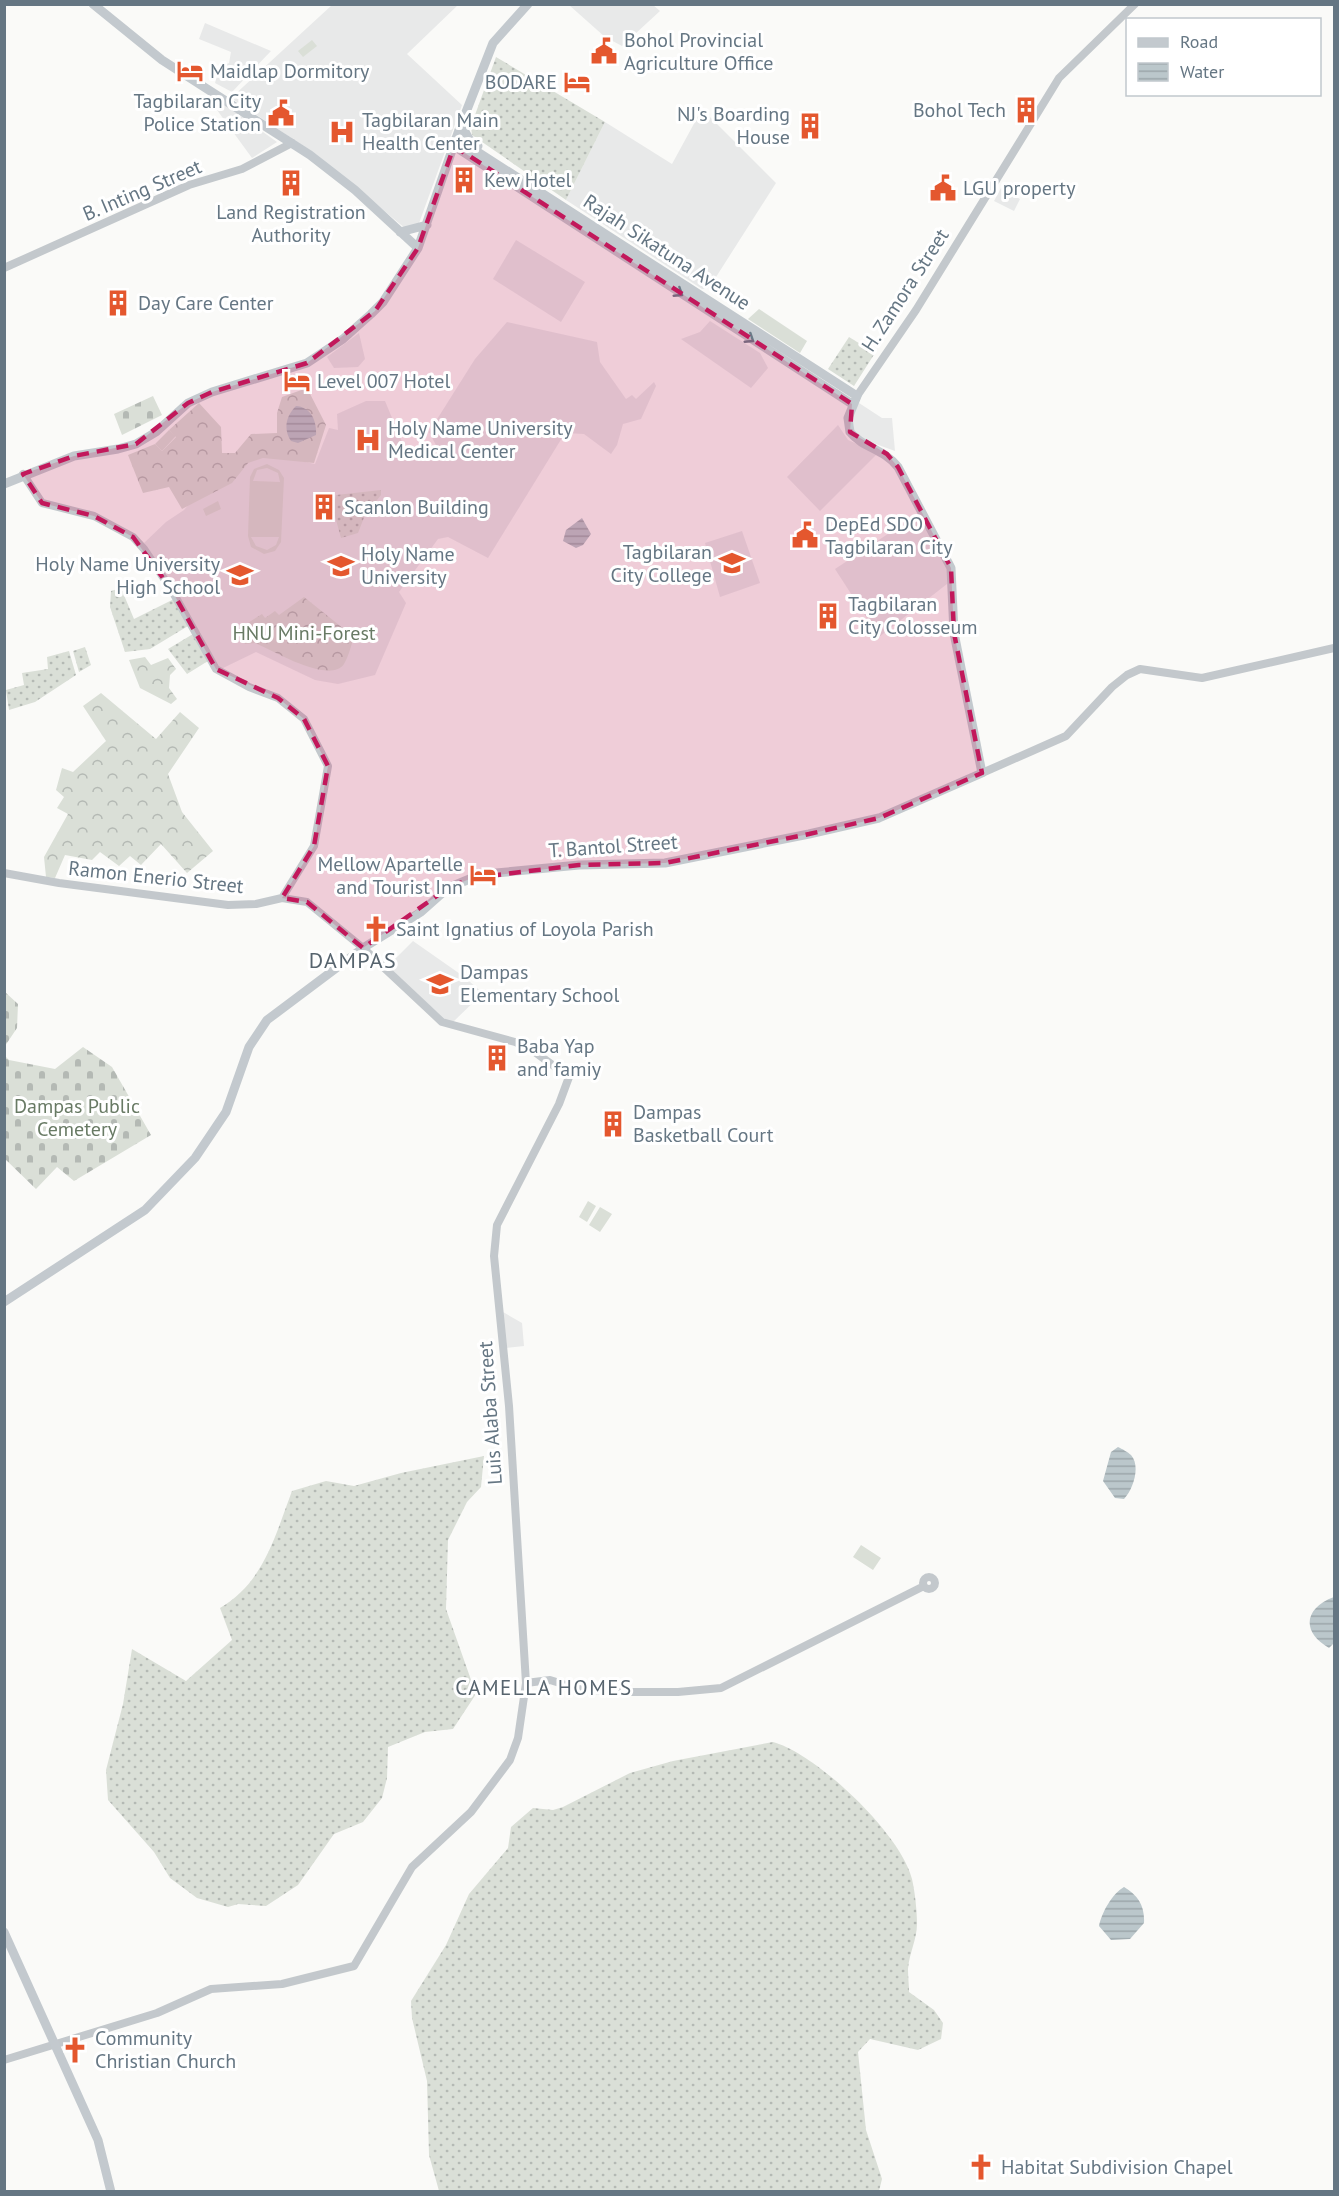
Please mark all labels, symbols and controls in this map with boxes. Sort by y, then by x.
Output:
legend [1126,18,1321,96]
place label: Bohol Provincial Agriculture Office [624,27,773,76]
text: Road [1180,30,1218,53]
public building icon: Bohol Provincial Agriculture Office [589,36,619,66]
hotel icon: Maidlap Dormitory [175,56,205,86]
place label: Maidlap Dormitory [210,58,370,84]
text: Water [1180,60,1224,83]
hotel icon: BODARE [562,67,592,97]
place label: BODARE [485,69,557,95]
place label: Tagbilaran City Police Station [134,88,262,137]
building icon: Bohol Tech [1011,95,1041,125]
place label: Bohol Tech [913,97,1006,123]
public building icon: Tagbilaran City Police Station [266,98,296,128]
place label: NJ's Boarding House [677,101,790,150]
place label: Tagbilaran Main Health Center [362,107,499,156]
building icon: NJ's Boarding House [795,111,825,141]
hospital icon: Tagbilaran Main Health Center [327,117,357,147]
street label: B. Inting Street [79,153,206,227]
building icon: Kew Hotel [449,165,479,195]
place label: Kew Hotel [484,167,572,193]
building icon: Land Registration Authority [276,168,306,198]
public building icon: LGU property [928,173,958,203]
place label: LGU property [963,175,1076,201]
street label: Rajah Sikatuna Avenue [578,188,756,316]
place label: Land Registration Authority [216,199,366,248]
street label: H. Zamora Street [856,223,955,356]
one-way arrow [672,286,683,297]
building icon: Day Care Center [103,288,133,318]
place label: Day Care Center [138,290,274,316]
one-way arrow [744,332,755,343]
hotel icon: Level 007 Hotel [282,366,312,396]
place label: Level 007 Hotel [317,368,450,394]
place label: Holy Name University Medical Center [388,415,573,464]
hospital icon: Holy Name University Medical Center [353,425,383,455]
building icon: Scanlon Building [309,492,339,522]
place label: Scanlon Building [344,494,489,520]
place label: DepEd SDO Tagbilaran City [825,511,953,560]
public building icon: DepEd SDO Tagbilaran City [790,520,820,550]
place label: Tagbilaran City College [611,539,712,588]
place label: Holy Name University [361,541,455,590]
school or university icon: Tagbilaran City College [717,548,747,578]
place label: Holy Name University High School [35,551,221,600]
school or university icon: Holy Name University [326,551,356,581]
school or university icon: Holy Name University High School [225,560,255,590]
place label: Tagbilaran City Colosseum [848,591,978,640]
building icon: Tagbilaran City Colosseum [813,601,843,631]
park label: HNU Mini-Forest [232,620,376,646]
street label: T. Bantol Street [548,829,679,863]
place label: Mellow Apartelle and Tourist Inn [318,851,463,900]
street label: Ramon Enerio Street [67,855,245,899]
hotel icon: Mellow Apartelle and Tourist Inn [468,860,498,890]
church icon: Saint Ignatius of Loyola Parish [361,914,391,944]
place label: Saint Ignatius of Loyola Parish [396,916,654,942]
district label: DAMPAS [309,946,397,974]
place label: Dampas Elementary School [460,959,620,1008]
school or university icon: Dampas Elementary School [425,969,455,999]
place label: Baba Yap and famiy [517,1033,602,1082]
building icon: Baba Yap and famiy [482,1043,512,1073]
park label: Dampas Public Cemetery [14,1093,140,1142]
place label: Dampas Basketball Court [633,1099,774,1148]
building icon: Dampas Basketball Court [598,1109,628,1139]
street label: Luis Alaba Street [472,1340,508,1486]
district label: CAMELLA HOMES [455,1674,633,1701]
place label: Community Christian Church [95,2025,236,2074]
church icon: Community Christian Church [60,2035,90,2065]
church icon: Habitat Subdivision Chapel [966,2152,996,2182]
place label: Habitat Subdivision Chapel [1001,2154,1233,2180]

